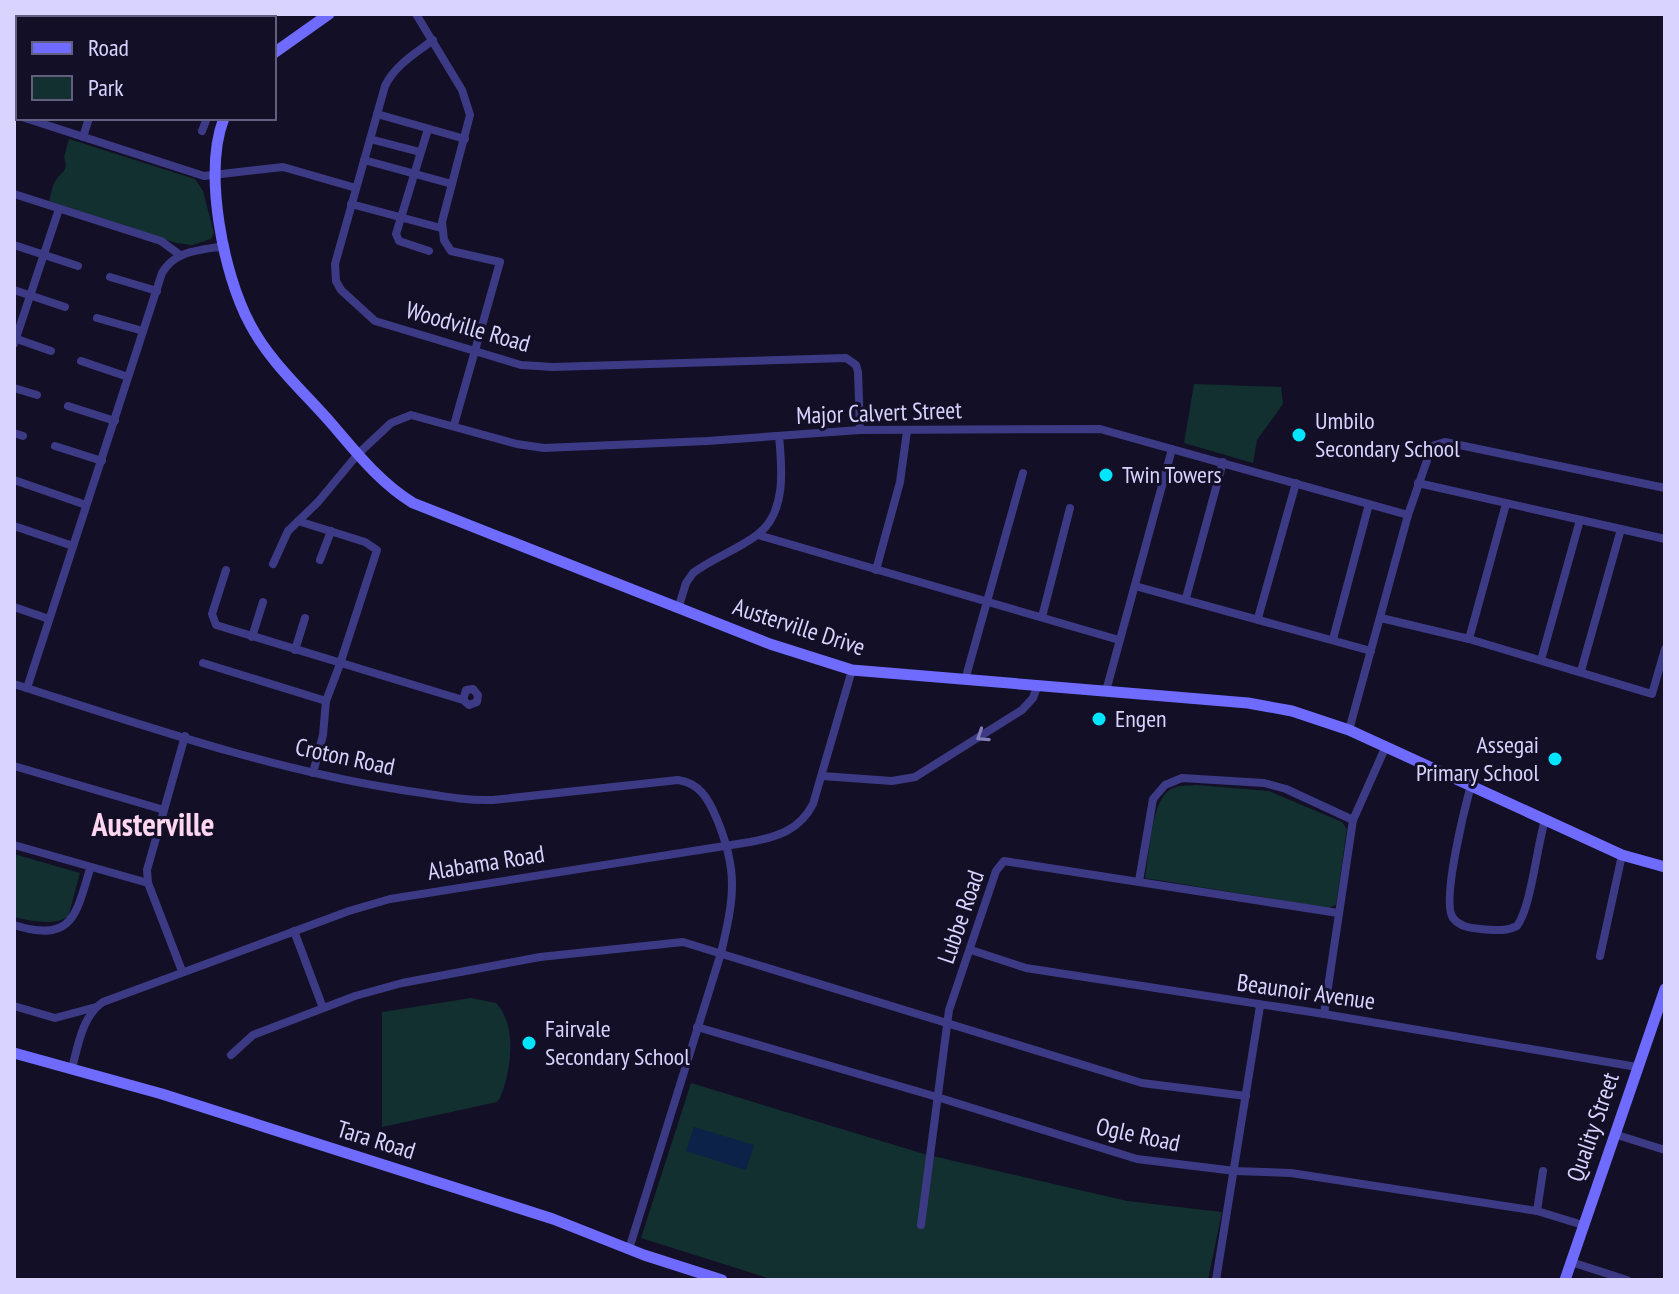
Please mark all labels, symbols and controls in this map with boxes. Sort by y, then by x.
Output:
legend [16,16,276,120]
text: Road [88,32,129,63]
text: Park [88,72,124,103]
street label: Woodville Road [402,294,534,359]
street label: Major Calvert Street [796,394,963,431]
place label: Umbilo Secondary School [1315,405,1460,464]
marker: Umbilo Secondary School [1290,426,1308,444]
place label: Twin Towers [1122,459,1222,490]
marker: Twin Towers [1097,466,1115,484]
street label: Austerville Drive [729,591,869,662]
place label: Engen [1115,703,1167,734]
marker: Engen [1090,710,1108,728]
one-way arrow [976,726,991,741]
place label: Assegai Primary School [1416,729,1539,788]
street label: Croton Road [293,731,398,782]
marker: Assegai Primary School [1546,750,1564,768]
district label: Austerville [90,803,215,845]
street label: Alabama Road [425,838,547,887]
street label: Lubbe Road [930,866,991,968]
street label: Beaunoir Avenue [1235,966,1377,1017]
place label: Fairvale Secondary School [545,1013,690,1072]
marker: Fairvale Secondary School [520,1034,538,1052]
street label: Quality Street [1559,1068,1626,1186]
street label: Ogle Road [1093,1111,1183,1159]
street label: Tara Road [333,1113,419,1166]

